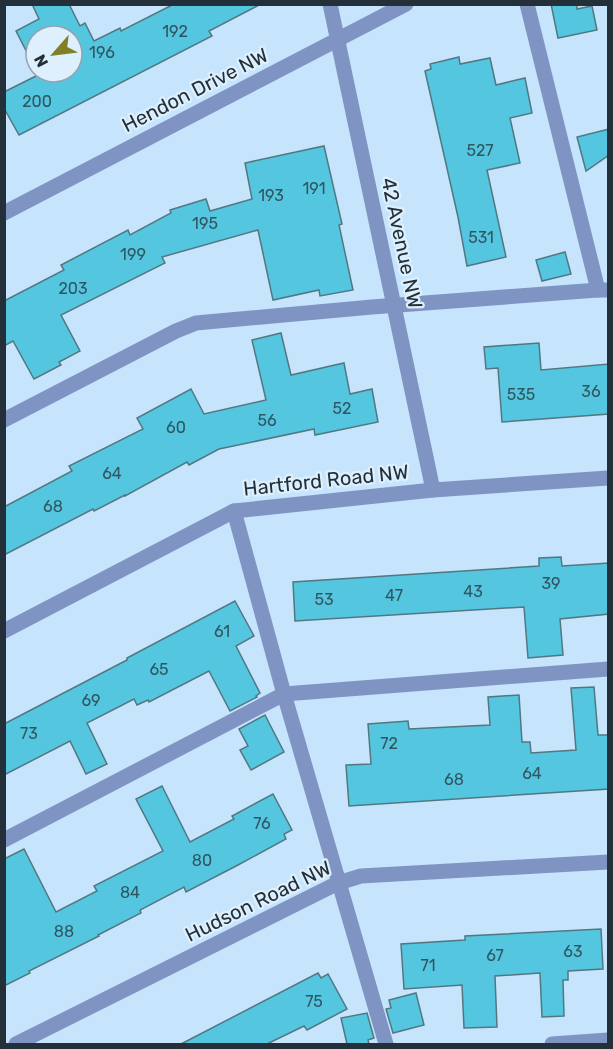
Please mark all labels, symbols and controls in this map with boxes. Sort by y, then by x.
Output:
house number: 192 [162,22,188,41]
north arrow [24,24,84,84]
house number: 196 [89,43,115,62]
street label: Hendon Drive NW [118,43,272,137]
text: N [30,51,52,70]
house number: 200 [22,92,52,111]
house number: 527 [466,141,494,160]
street label: 42 Avenue NW [376,175,428,311]
house number: 191 [302,179,326,198]
house number: 193 [258,186,284,205]
house number: 195 [192,214,218,233]
house number: 531 [468,228,494,247]
house number: 199 [120,245,146,264]
house number: 203 [58,279,88,298]
house number: 36 [581,382,601,401]
house number: 535 [507,385,535,404]
house number: 52 [333,399,351,418]
house number: 56 [257,411,277,430]
house number: 60 [166,418,186,437]
street label: Hartford Road NW [242,459,410,501]
house number: 64 [102,464,122,483]
house number: 68 [43,497,63,516]
house number: 39 [541,574,561,593]
house number: 43 [463,582,483,601]
house number: 47 [385,586,403,605]
house number: 53 [314,590,334,609]
house number: 61 [214,622,230,641]
house number: 65 [149,660,169,679]
house number: 69 [81,691,101,710]
house number: 73 [20,724,38,743]
house number: 72 [380,734,398,753]
house number: 64 [522,764,542,783]
house number: 68 [444,770,464,789]
house number: 76 [253,814,271,833]
house number: 80 [192,851,212,870]
street label: Hudson Road NW [181,855,335,947]
house number: 84 [120,883,140,902]
house number: 88 [54,922,74,941]
house number: 63 [563,942,583,961]
house number: 67 [486,946,504,965]
house number: 71 [420,956,436,975]
house number: 75 [305,992,323,1011]

